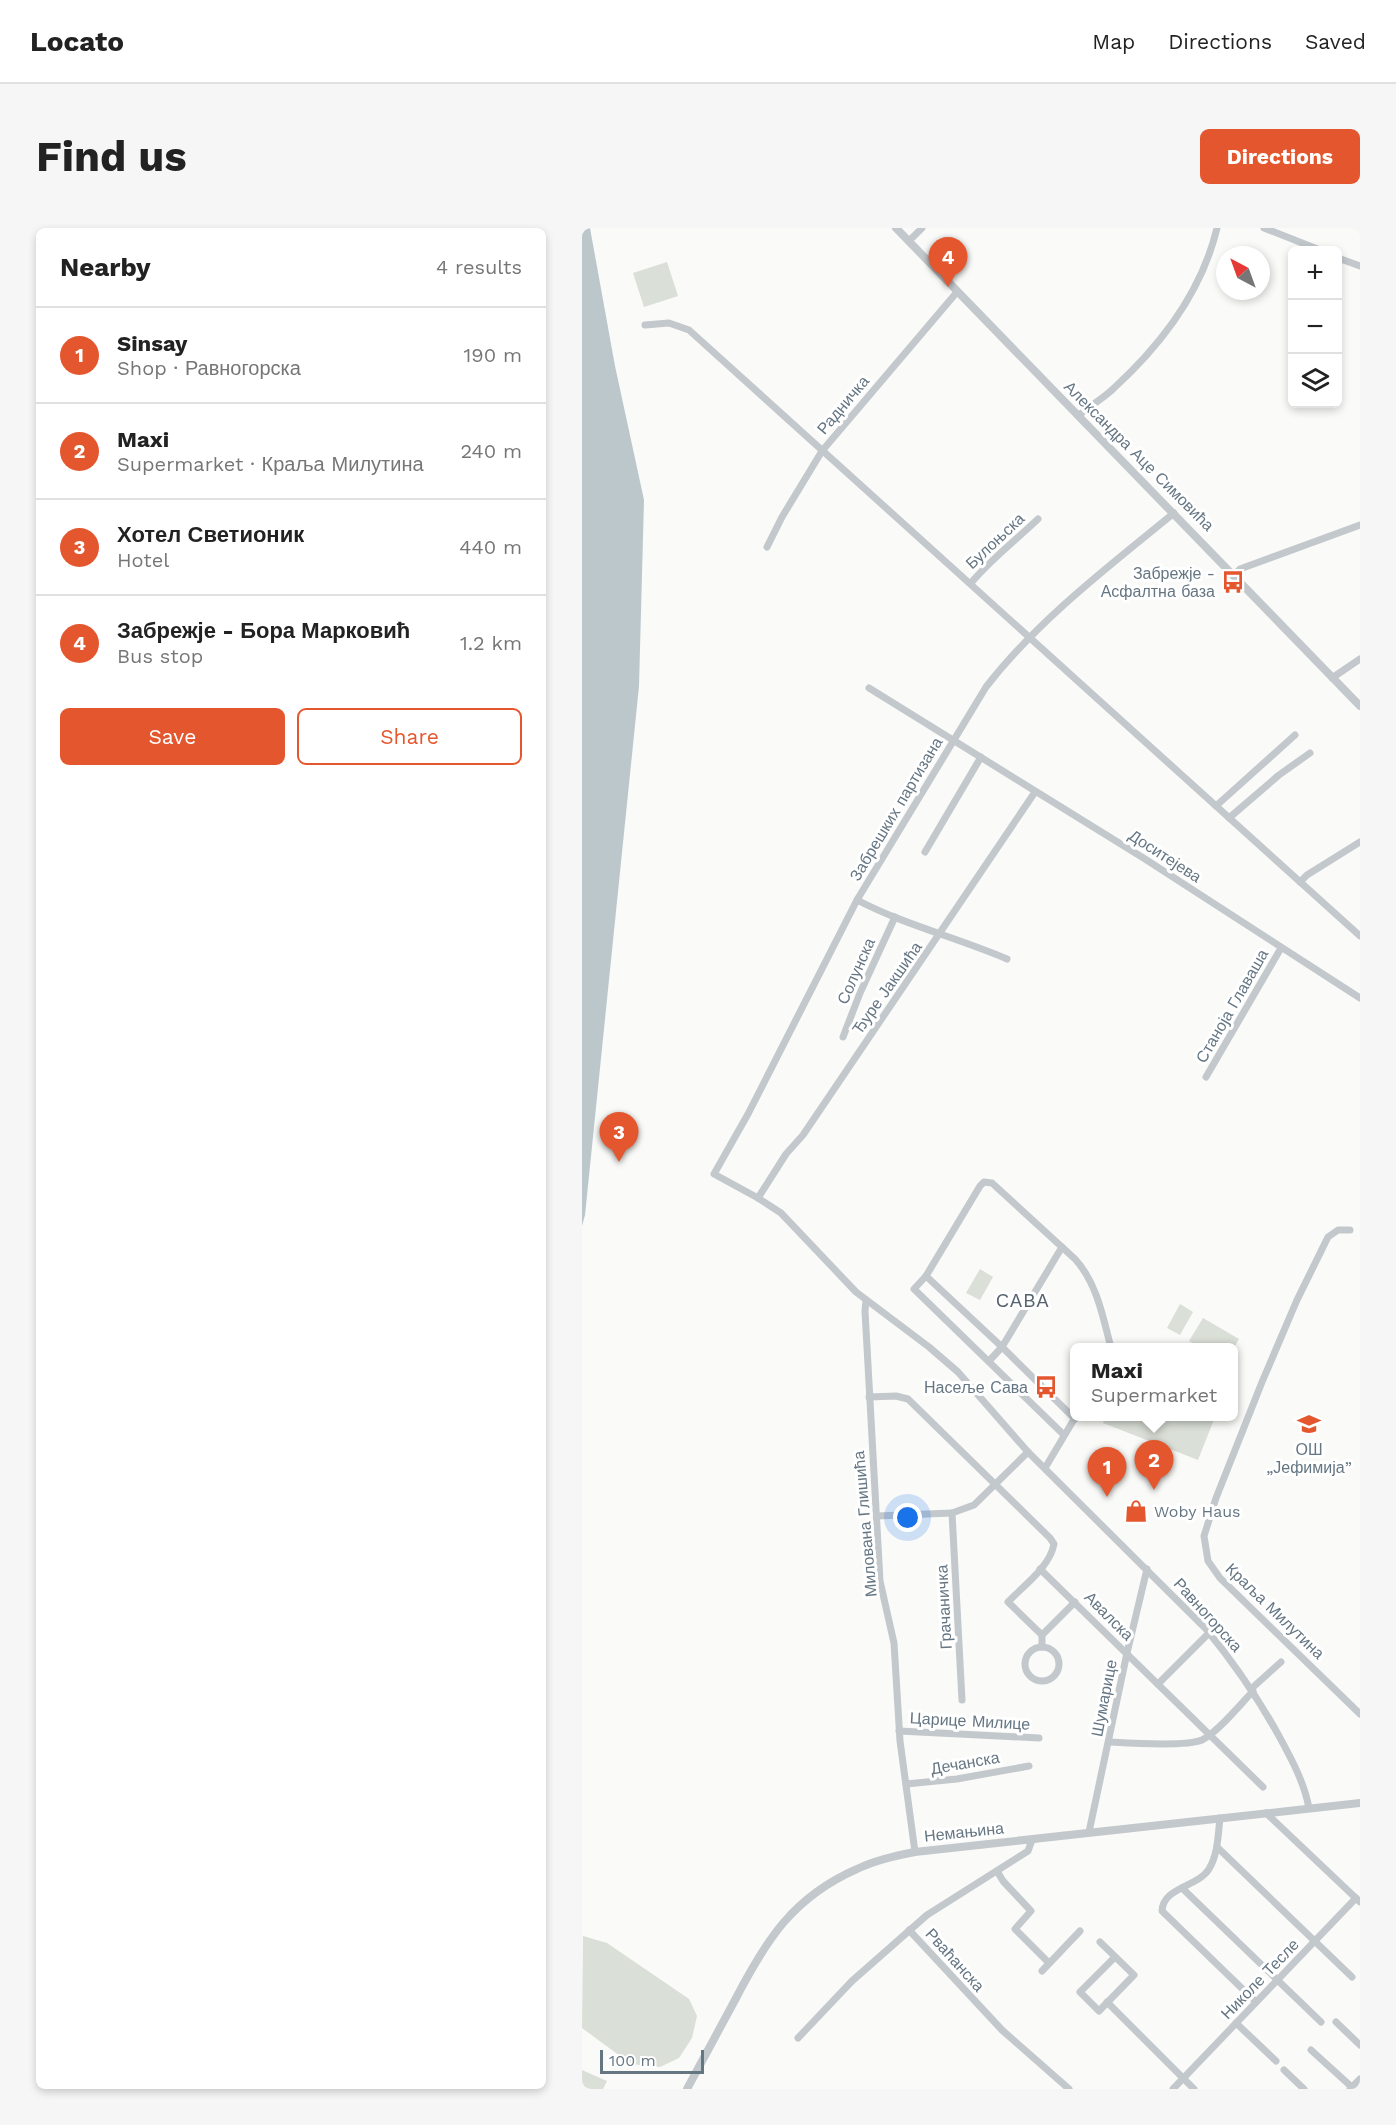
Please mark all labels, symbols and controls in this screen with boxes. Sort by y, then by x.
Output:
text: Locato [30,25,124,58]
text: Map [1092,29,1135,54]
text: Directions [1168,29,1272,54]
text: Saved [1305,29,1366,54]
button: Directions [1200,129,1360,184]
text: Find us [36,132,187,181]
pin: 4 [928,238,968,287]
north arrow [1216,246,1270,300]
map controls [1288,246,1342,408]
button: + [1288,246,1342,300]
text: Nearby [60,252,151,282]
text: 4 results [436,255,522,279]
button: − [1288,300,1342,354]
text: Sinsay [117,331,187,356]
text: 1 [75,343,84,367]
text: 190 m [464,343,522,367]
button: layers [1288,354,1342,408]
text: Shop · Равногорска [117,356,301,380]
street label: Радничка [813,372,873,438]
street label: Александра Аце Симовића [1060,377,1218,535]
text: Maxi [117,427,169,452]
text: 2 [74,439,85,463]
text: 240 m [460,439,522,463]
text: Supermarket · Краља Милутина [117,452,424,476]
street label: Булоњска [962,509,1028,573]
text: Хотел Светионик [117,522,304,547]
text: 3 [74,535,85,559]
text: 440 m [459,535,522,559]
text: Hotel [117,548,169,572]
place label: Забрежје - Асфалтна база [1101,564,1215,601]
bus stop icon: Забрежје - Асфалтна база [1220,569,1246,595]
text: Забрежје - Бора Марковић [117,618,410,643]
text: 4 [73,631,86,655]
text: 1.2 km [460,631,522,655]
text: Bus stop [117,644,203,668]
button: Save [60,708,285,765]
button: Share [297,708,522,765]
street label: Забрешких партизана [846,734,946,884]
street label: Доситејева [1125,826,1205,887]
street label: Солунска [833,935,879,1007]
street label: Ђуре Јакшића [848,938,926,1038]
street label: Станоја Главаша [1192,946,1272,1066]
pin: 3 [600,1112,639,1162]
district label: САВА [996,1290,1050,1311]
popup [1070,1343,1238,1421]
text: Maxi [1091,1358,1143,1383]
bus stop icon: Насеље Сава [1033,1374,1059,1400]
place label: Насеље Сава [924,1378,1028,1397]
text: Supermarket [1091,1383,1217,1407]
school or university icon: ОШ „Јефимија” [1296,1411,1322,1437]
pin: 2 [1134,1440,1174,1490]
place label: ОШ „Јефимија” [1266,1440,1352,1477]
pin: 1 [1088,1448,1126,1497]
street label: Милована Глишића [849,1450,881,1598]
shop icon: Woby Haus [1123,1498,1149,1524]
place label: Woby Haus [1154,1502,1241,1521]
your location [893,1503,922,1532]
street label: Краља Милутина [1222,1559,1328,1663]
street label: Грачаничка [932,1564,956,1650]
street label: Равногорска [1170,1574,1246,1656]
street label: Авалска [1081,1588,1138,1645]
street label: Шумарице [1087,1658,1121,1738]
street label: Царице Милице [909,1708,1031,1734]
street label: Дечанска [929,1748,1001,1778]
street label: Немањина [923,1818,1005,1846]
street label: Рваћанска [922,1924,988,1996]
street label: Николе Тесле [1217,1935,1303,2023]
scale bar [600,2047,704,2074]
text: 100 m [609,2051,656,2070]

